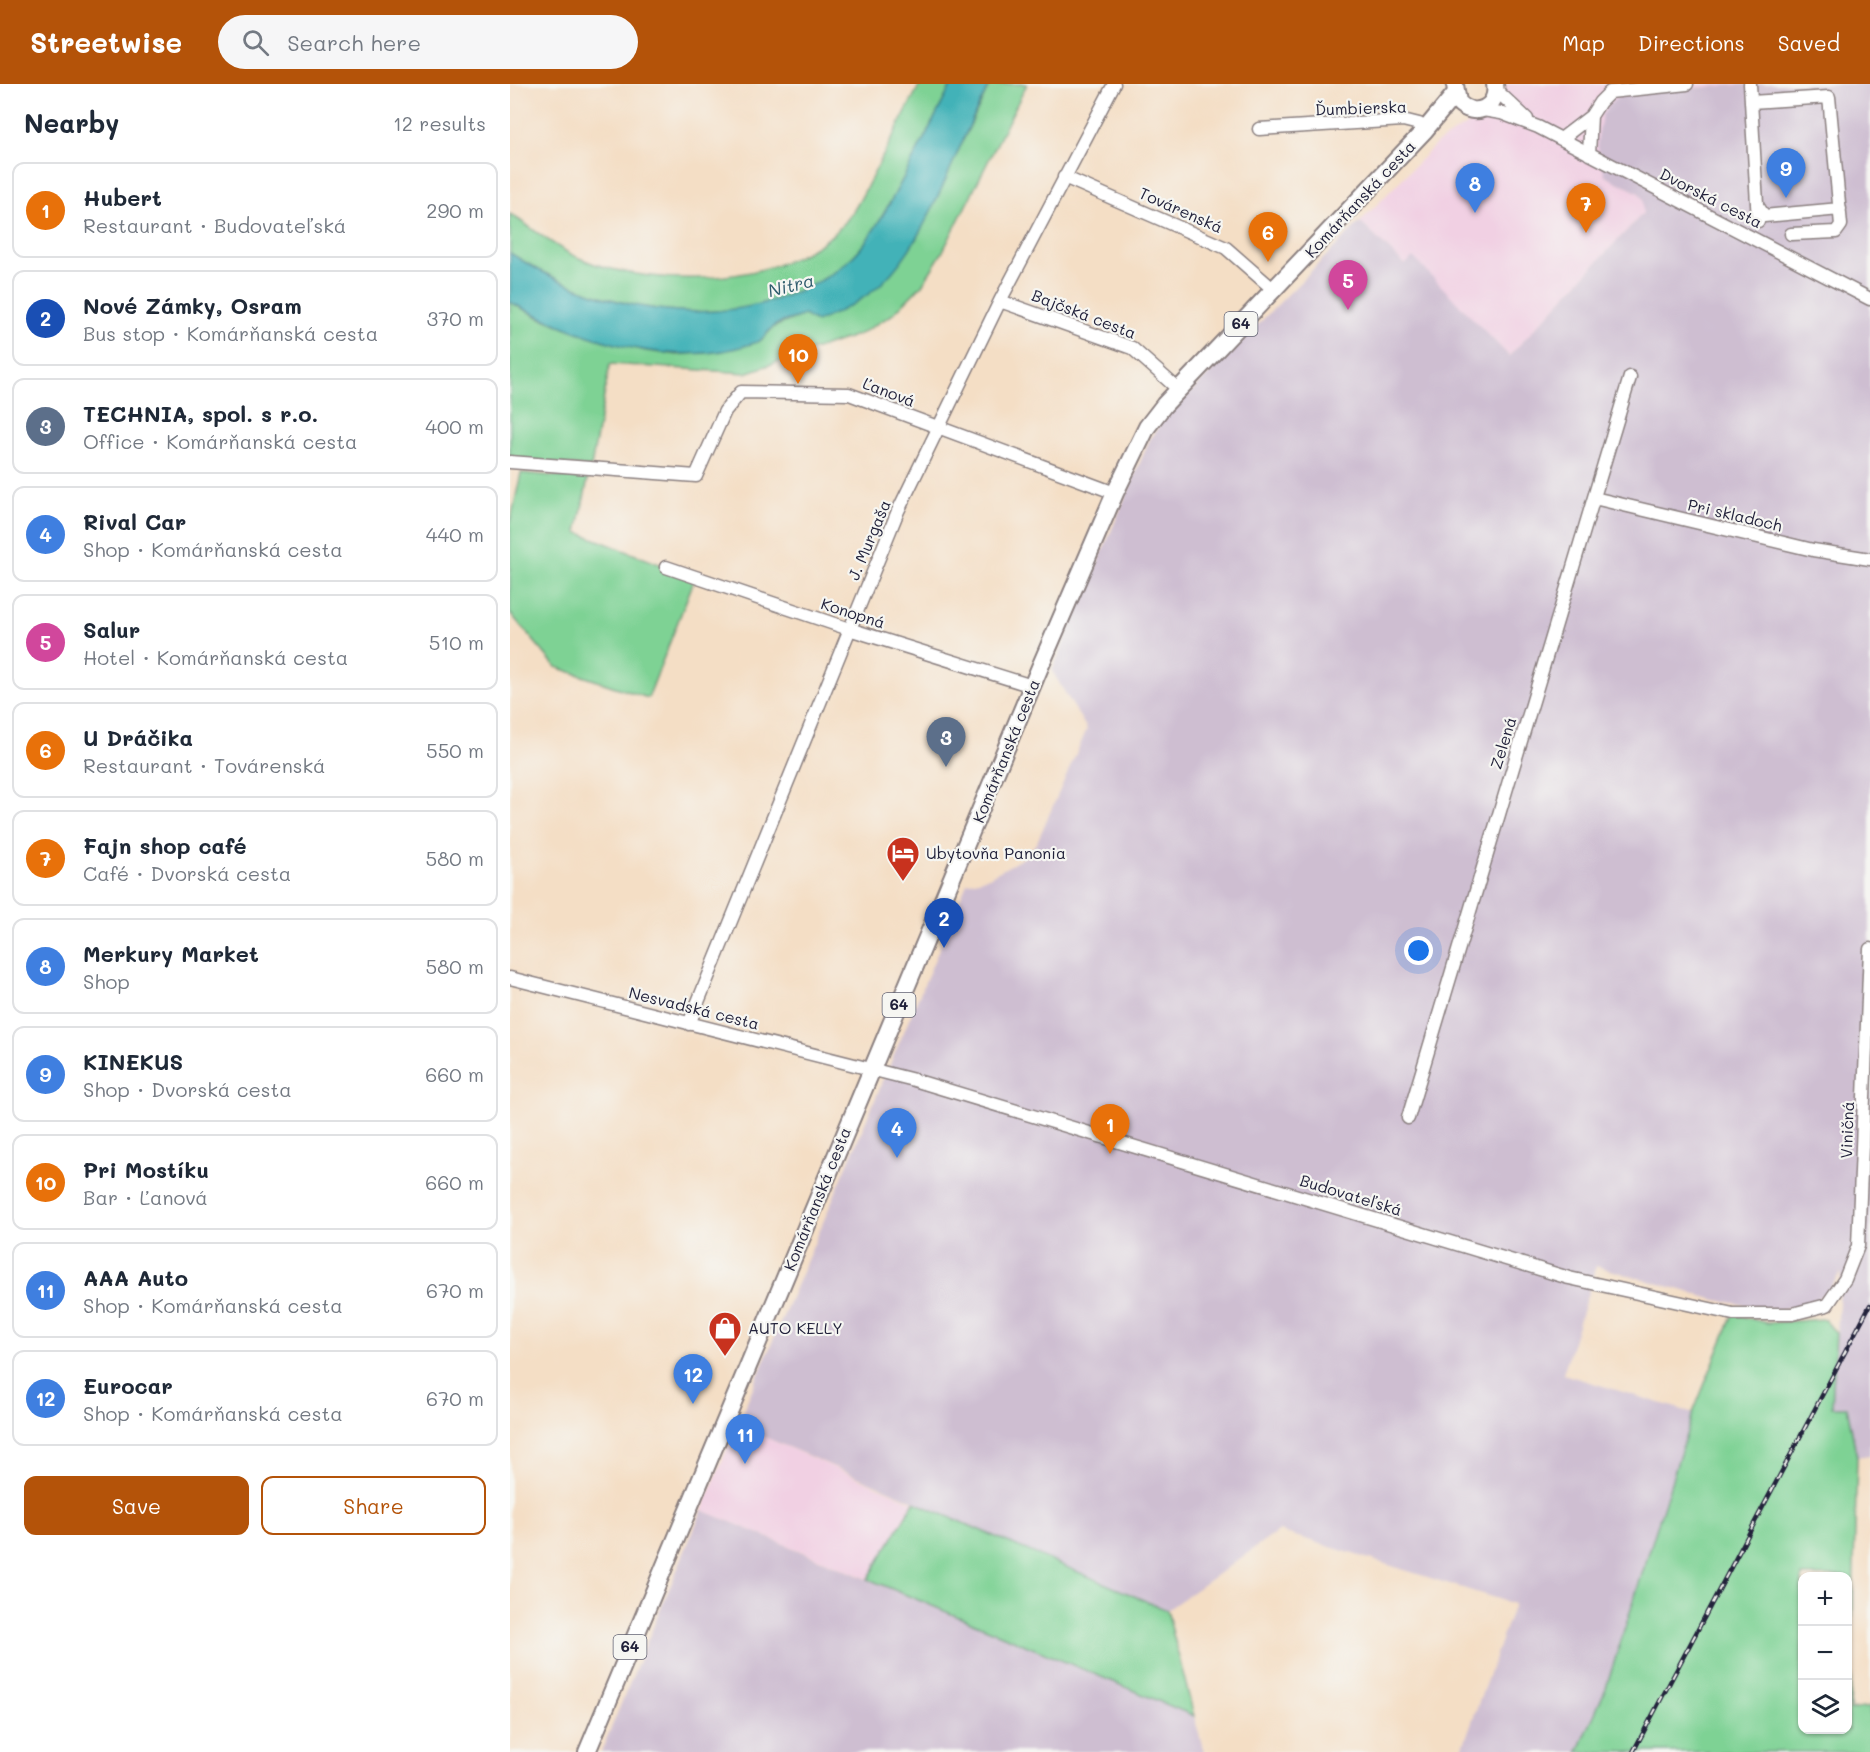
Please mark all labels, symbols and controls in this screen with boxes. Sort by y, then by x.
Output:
search box [218,15,638,69]
text: Streetwise [30,24,182,60]
icon: search [239,26,272,59]
text: Search here [287,28,421,57]
text: Map [1562,29,1605,56]
text: Directions [1638,29,1745,56]
text: Saved [1778,29,1840,56]
street label: Ďumbierska [1315,95,1407,120]
text: Nearby [24,106,119,140]
text: 12 results [393,110,486,136]
street label: Komárňanská cesta [1300,135,1420,262]
pin: 9 [1766,148,1806,198]
street label: Dvorská cesta [1656,163,1766,232]
pin: 8 [1456,164,1494,213]
street label: Továrenská [1136,182,1226,237]
text: Hubert [83,183,162,212]
pin: 7 [1566,184,1606,233]
text: 1 [41,197,50,223]
text: 290 m [426,197,484,223]
text: Restaurant · Budovateľská [83,212,346,238]
pin: 6 [1248,212,1287,262]
pin: 5 [1328,260,1368,310]
water label: Nitra [765,268,816,302]
street label: Bajčská cesta [1029,284,1139,343]
text: Nové Zámky, Osram [83,291,302,320]
text: 2 [40,305,51,331]
text: 370 m [426,305,484,331]
road number: 64 [1224,312,1258,336]
text: Bus stop · Komárňanská cesta [83,320,378,346]
pin: 10 [778,334,818,384]
street label: Ľanová [860,372,918,411]
text: TECHNIA, spol. s r.o. [83,399,318,428]
text: 3 [40,413,52,439]
text: 400 m [425,413,484,439]
text: Office · Komárňanská cesta [83,428,358,454]
street label: Pri skladoch [1686,493,1784,536]
street label: J. Murgaša [842,496,895,583]
text: Rival Car [83,507,186,536]
text: 4 [39,521,52,547]
text: 440 m [426,521,484,547]
text: Shop · Komárňanská cesta [83,536,343,562]
street label: Konopná [818,592,888,633]
text: Salur [83,615,140,644]
text: 5 [40,629,51,655]
text: 510 m [429,629,484,655]
text: Hotel · Komárňanská cesta [83,644,348,670]
street label: Komárňanská cesta [967,676,1044,826]
street label: Zelená [1485,714,1520,771]
pin: 3 [926,718,966,767]
text: U Dráčika [83,723,193,752]
text: 6 [39,737,52,763]
text: 550 m [426,737,484,763]
text: Restaurant · Továrenská [83,752,326,778]
text: Fajn shop café [83,831,247,860]
hotel icon: Ubytovňa Panonia [885,835,921,882]
place label: Ubytovňa Panonia [926,842,1066,863]
text: 7 [40,845,51,871]
text: 580 m [426,845,484,871]
text: Café · Dvorská cesta [83,860,291,886]
pin: 2 [924,898,964,948]
your location [1404,936,1433,965]
text: Merkury Market [83,939,259,968]
text: 8 [39,953,52,979]
text: 580 m [426,953,484,979]
text: Shop [83,968,130,994]
street label: Nesvadská cesta [627,981,761,1034]
road number: 64 [882,993,916,1017]
text: KINEKUS [83,1047,183,1076]
text: 9 [39,1061,52,1087]
text: 660 m [425,1061,484,1087]
text: Shop · Dvorská cesta [83,1076,292,1102]
street label: Viničná [1835,1101,1858,1159]
pin: 1 [1090,1104,1130,1154]
pin: 4 [878,1108,916,1158]
street label: Komárňanská cesta [778,1124,855,1274]
text: Pri Mostíku [83,1155,209,1184]
text: 10 [35,1169,56,1195]
text: 660 m [425,1169,484,1195]
street label: Budovateľská [1297,1169,1405,1220]
text: Bar · Ľanová [83,1184,208,1210]
text: AAA Auto [83,1263,188,1292]
text: 11 [37,1277,54,1303]
text: 670 m [426,1277,484,1303]
text: Shop · Komárňanská cesta [83,1292,343,1318]
shop icon: AUTO KELLY [707,1310,743,1357]
place label: AUTO KELLY [748,1317,843,1338]
pin: 12 [674,1354,712,1404]
text: Eurocar [83,1371,173,1400]
text: 12 [35,1385,56,1411]
text: 670 m [426,1385,484,1411]
text: Shop · Komárňanská cesta [83,1400,343,1426]
pin: 11 [726,1414,764,1464]
button: Save [24,1476,249,1535]
button: Share [261,1476,486,1535]
map controls [1798,1572,1852,1734]
button: + [1798,1572,1852,1626]
button: − [1798,1626,1852,1680]
road number: 64 [614,1635,646,1659]
button: layers [1798,1680,1852,1734]

